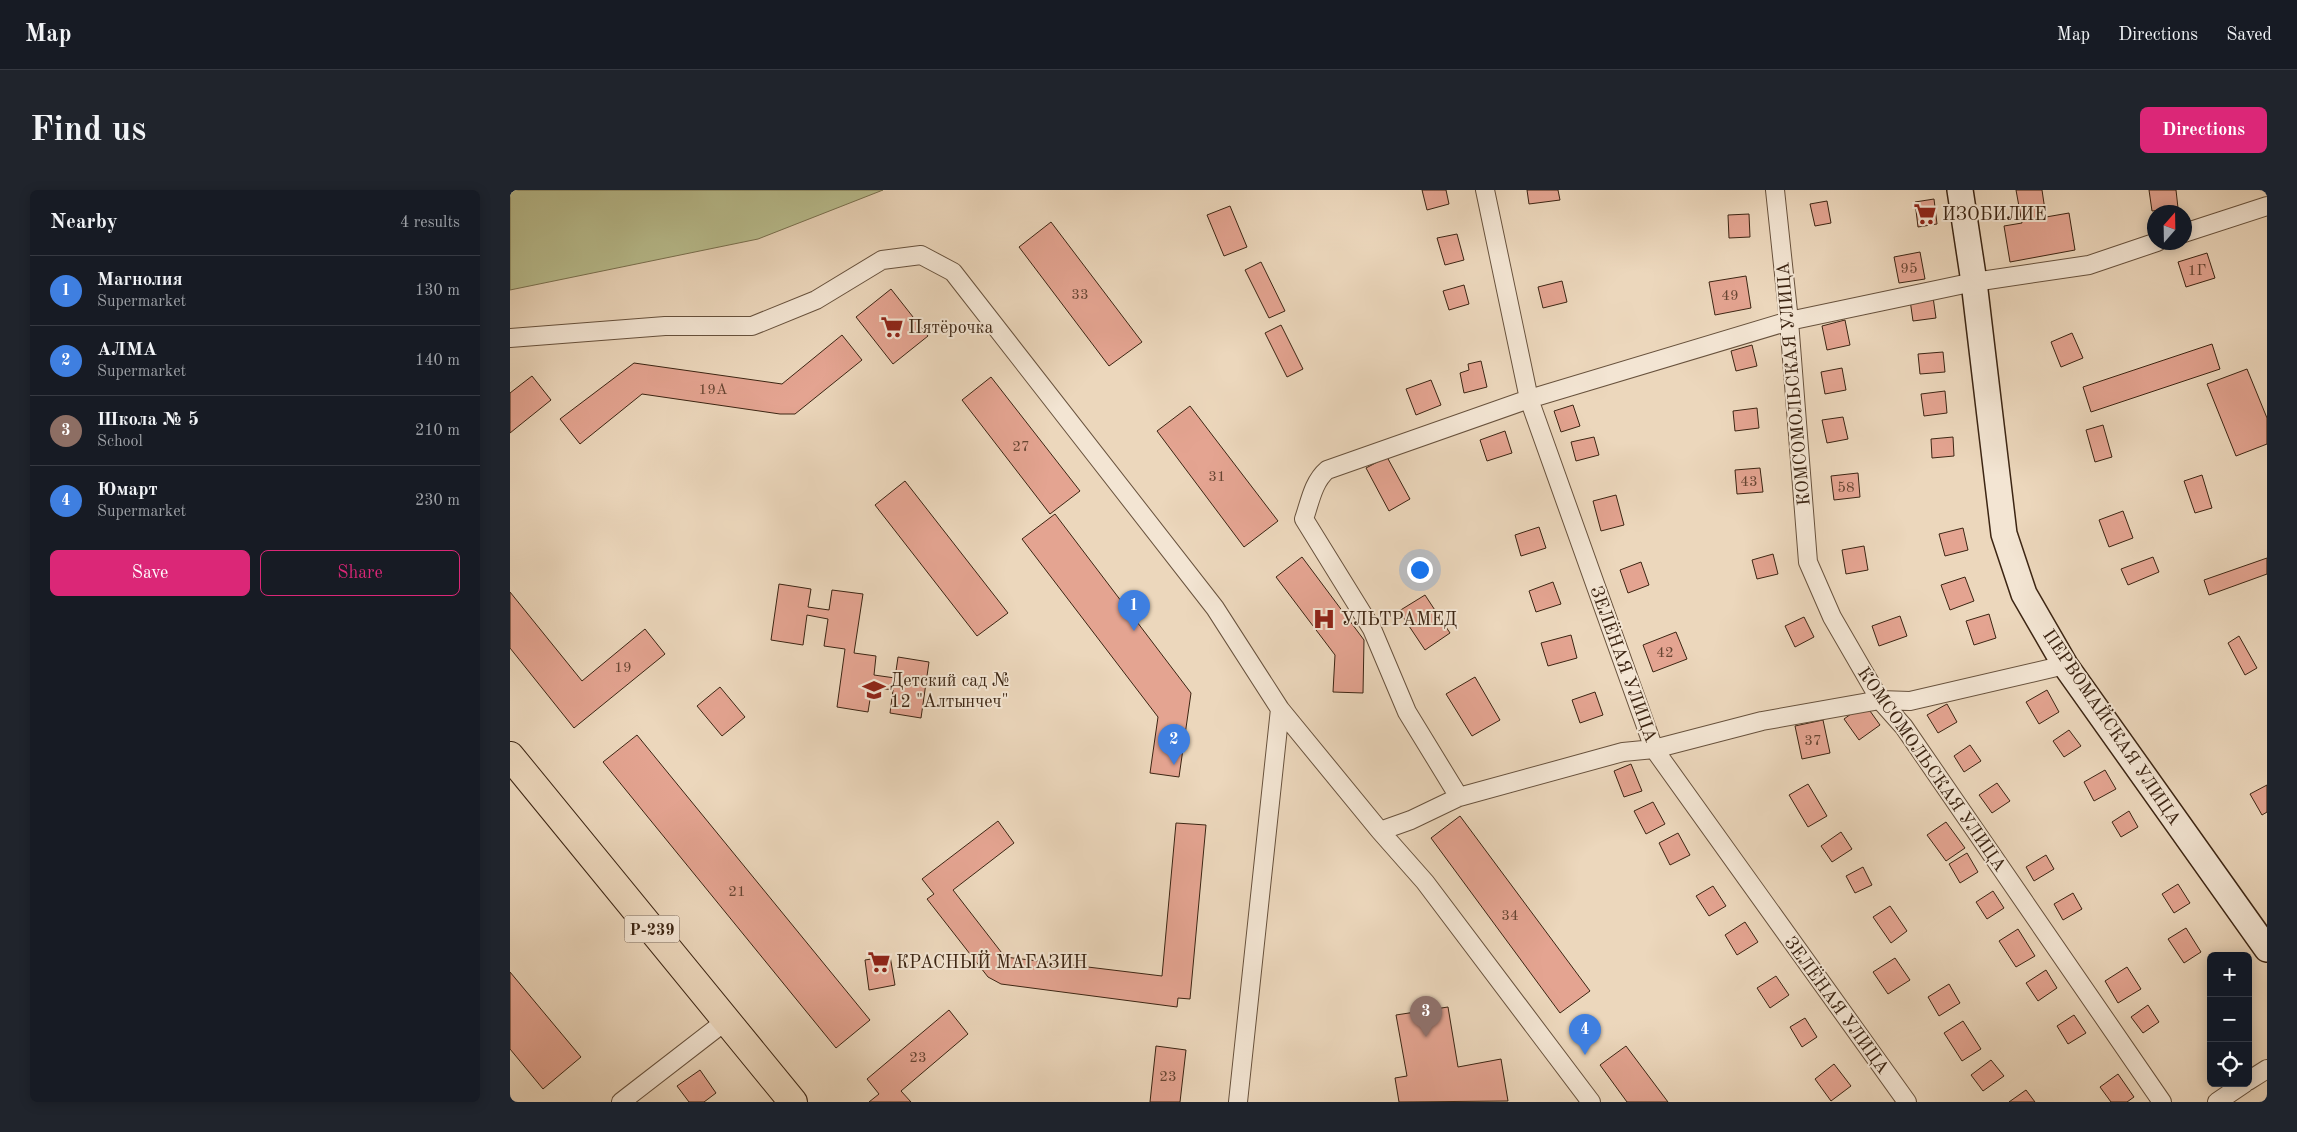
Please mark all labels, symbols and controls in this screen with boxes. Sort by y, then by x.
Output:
text: Map [25,23,72,47]
text: Map [2057,26,2090,44]
text: Directions [2118,26,2198,44]
text: Saved [2226,26,2272,44]
button: Directions [2140,107,2267,153]
text: Find us [30,113,146,148]
supermarket icon: ИЗОБИЛИЕ [1912,201,1938,227]
north arrow [2147,205,2192,250]
place label: ИЗОБИЛИЕ [1942,206,2047,224]
text: Nearby [50,212,118,233]
text: 4 results [400,215,460,231]
street label: КОМСОМОЛЬСКАЯ УЛИЦА [1774,261,1814,507]
house number: 95 [1900,262,1918,277]
house number: 1Г [2188,264,2206,279]
text: Магнолия [97,271,183,290]
text: 1 [61,283,71,299]
text: 130 m [415,283,460,299]
house number: 33 [1071,288,1089,303]
house number: 49 [1721,289,1739,304]
text: Supermarket [97,294,186,310]
supermarket icon: Пятёрочка [879,314,905,340]
place label: Пятёрочка [908,319,994,337]
text: АЛМА [97,341,157,360]
text: 2 [61,353,71,369]
text: 140 m [415,353,460,369]
text: Supermarket [97,364,186,380]
house number: 19А [699,383,728,398]
text: Школа № 5 [97,411,199,430]
text: 3 [61,423,71,439]
text: 210 m [415,423,460,439]
text: School [97,434,143,450]
house number: 27 [1012,440,1030,455]
house number: 31 [1208,470,1226,485]
house number: 43 [1740,475,1758,490]
text: Юмарт [97,481,158,500]
house number: 58 [1837,481,1855,496]
text: 4 [61,493,71,509]
text: 230 m [415,493,460,509]
text: Supermarket [97,504,186,520]
button: Save [50,550,250,596]
button: Share [260,550,460,596]
your location [1407,557,1433,583]
street label: ЗЕЛЁНАЯ УЛИЦА [1586,583,1663,745]
pin: 1 [1118,590,1150,631]
hospital icon: УЛЬТРАМЕД [1311,606,1337,632]
place label: УЛЬТРАМЕД [1341,611,1457,629]
street label: ПЕРВОМАЙСКАЯ УЛИЦА [2039,624,2187,829]
house number: 42 [1656,646,1674,661]
house number: 19 [614,661,632,676]
street label: КОМСОМОЛЬСКАЯ УЛИЦА [1854,664,2009,875]
place label: Детский сад № 12 "Алтынчеч" [890,672,1011,711]
school or university icon: Детский сад № 12 "Алтынчеч" [861,677,887,703]
pin: 2 [1158,724,1190,765]
house number: 37 [1804,734,1822,749]
house number: 21 [728,885,746,900]
house number: 34 [1501,909,1519,924]
road number: Р-239 [624,916,680,942]
street label: ЗЕЛЁНАЯ УЛИЦА [1780,932,1894,1078]
supermarket icon: КРАСНЫЙ МАГАЗИН [866,949,892,975]
place label: КРАСНЫЙ МАГАЗИН [896,950,1087,972]
map controls [2207,952,2252,1087]
button: + [2207,952,2252,997]
pin: 3 [1410,996,1442,1037]
button: − [2207,997,2252,1042]
pin: 4 [1569,1014,1601,1055]
button: locate [2207,1042,2252,1087]
house number: 23 [909,1051,927,1066]
house number: 23 [1159,1070,1177,1085]

